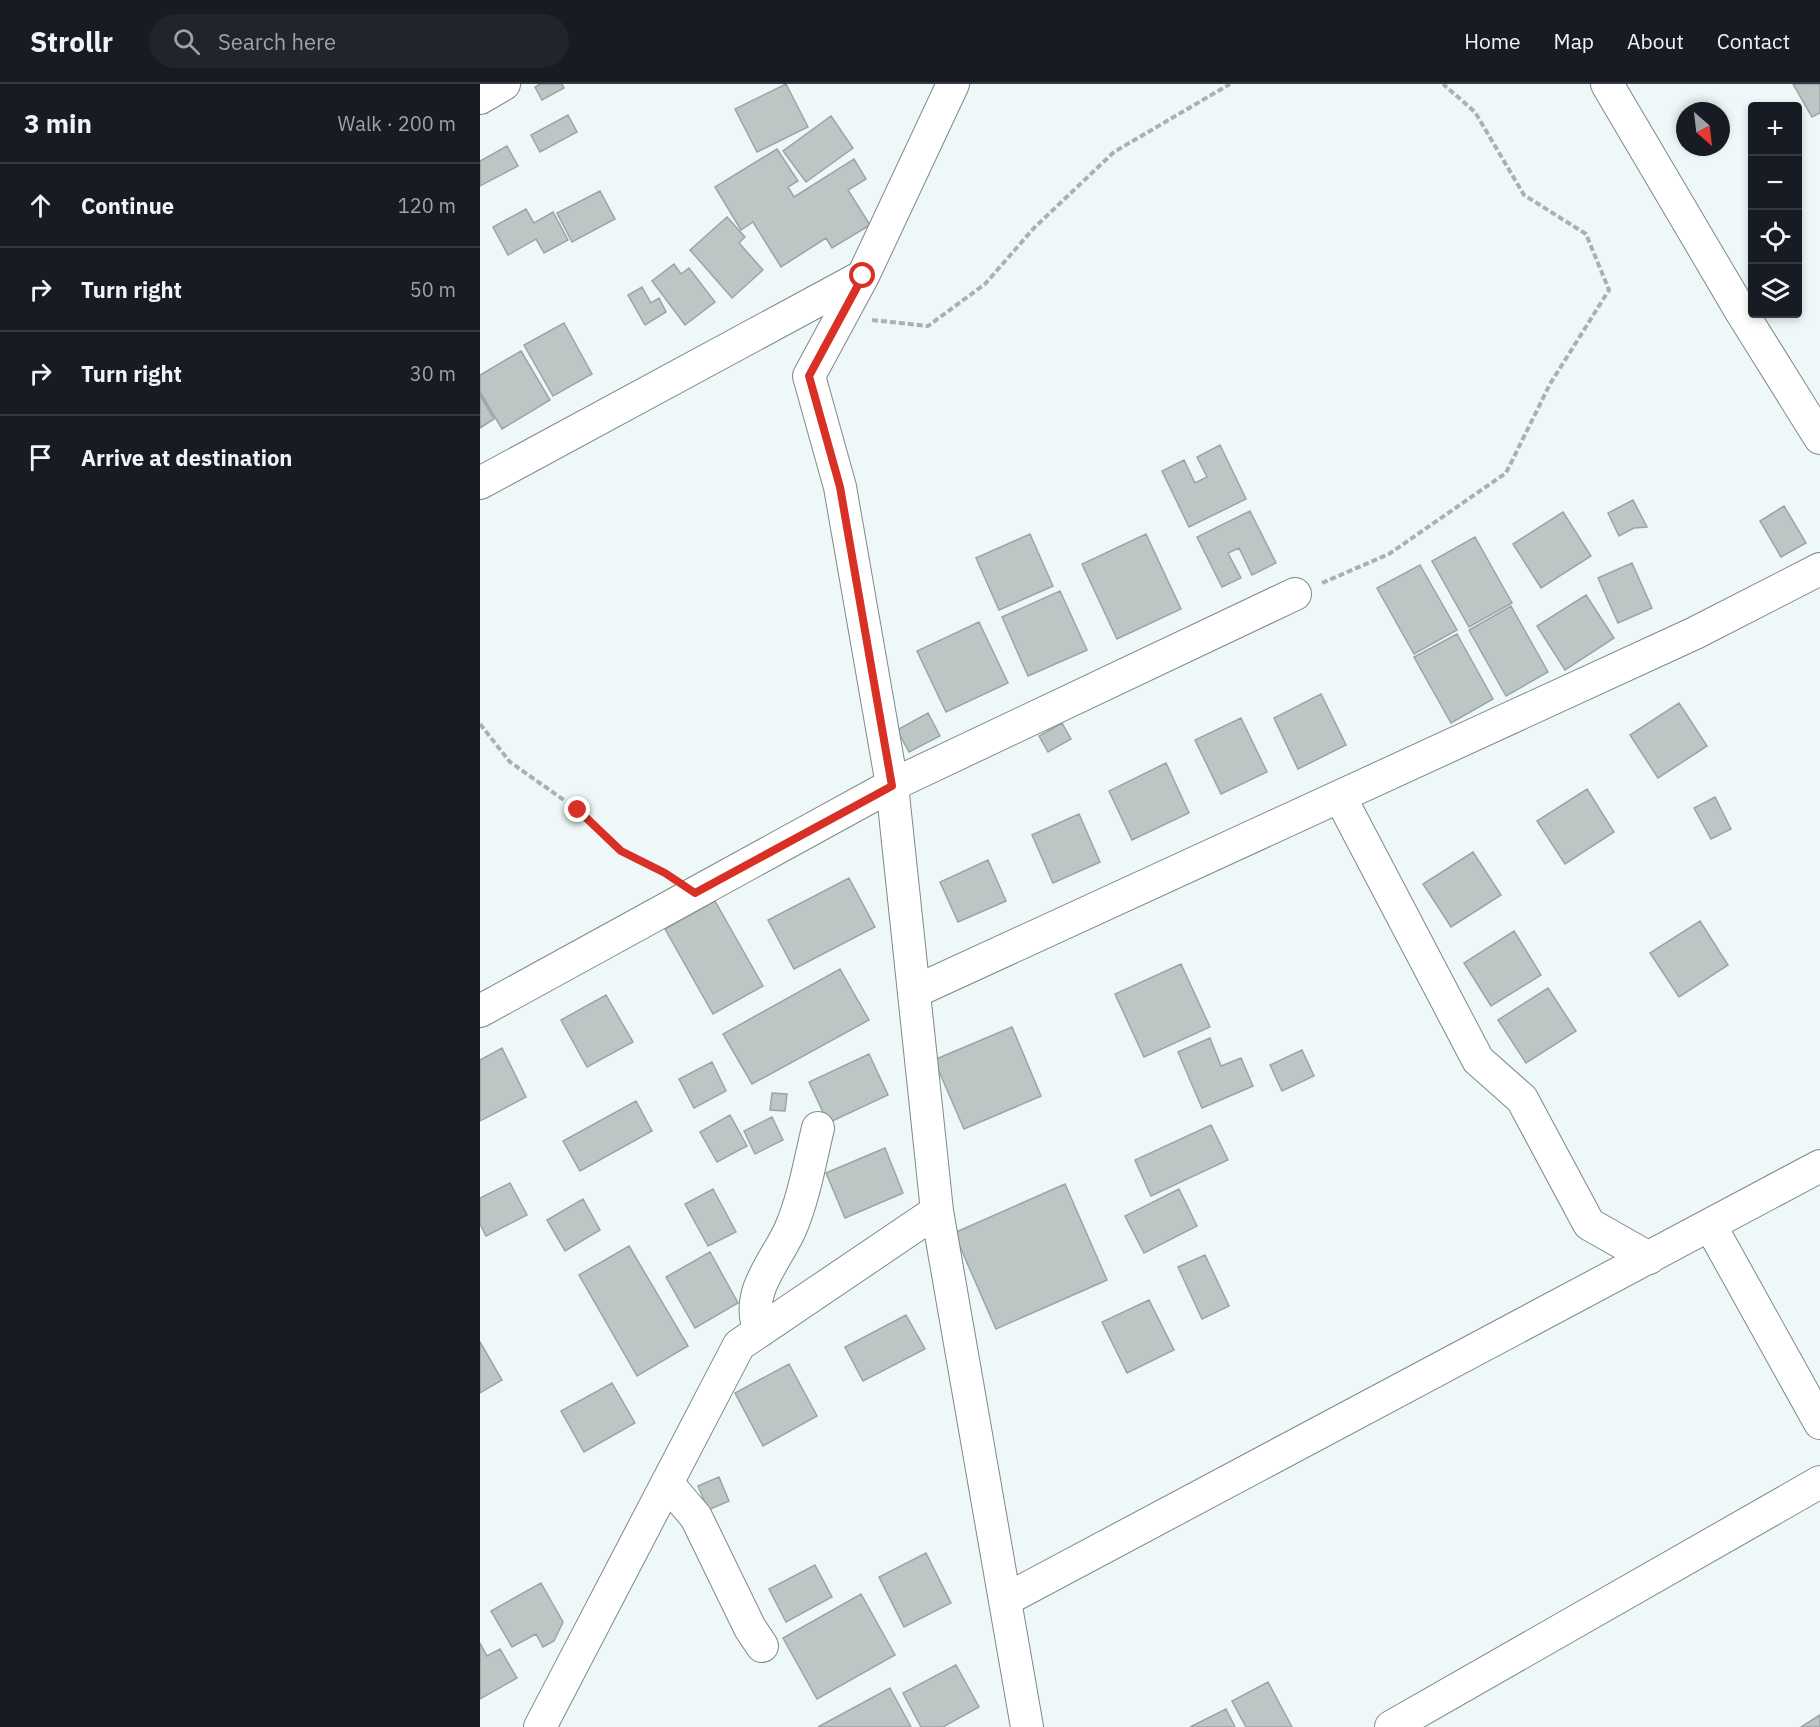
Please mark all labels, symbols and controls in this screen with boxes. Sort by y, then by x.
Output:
search box [149,14,569,68]
text: Strollr [30,23,113,60]
icon: search [170,25,203,58]
text: Search here [218,27,336,56]
text: Home [1464,27,1521,55]
text: Map [1554,27,1594,55]
text: About [1627,27,1684,55]
text: Contact [1717,27,1790,55]
north arrow [1676,102,1730,156]
map controls [1748,102,1802,318]
button: + [1748,102,1802,156]
text: 3 min [24,106,92,140]
text: Walk · 200 m [338,110,456,137]
button: − [1748,156,1802,210]
icon: ahead [24,189,57,222]
text: Continue [81,191,174,220]
text: 120 m [398,192,456,219]
button: locate [1748,210,1802,264]
route start [849,262,875,288]
button: layers [1748,264,1802,318]
icon: right [24,273,57,306]
text: Turn right [81,275,182,304]
text: 50 m [410,276,456,303]
icon: right [24,357,57,390]
text: Turn right [81,359,182,388]
text: 30 m [410,360,456,387]
icon: arrive [24,441,57,474]
text: Arrive at destination [81,443,292,472]
route end [564,796,590,822]

